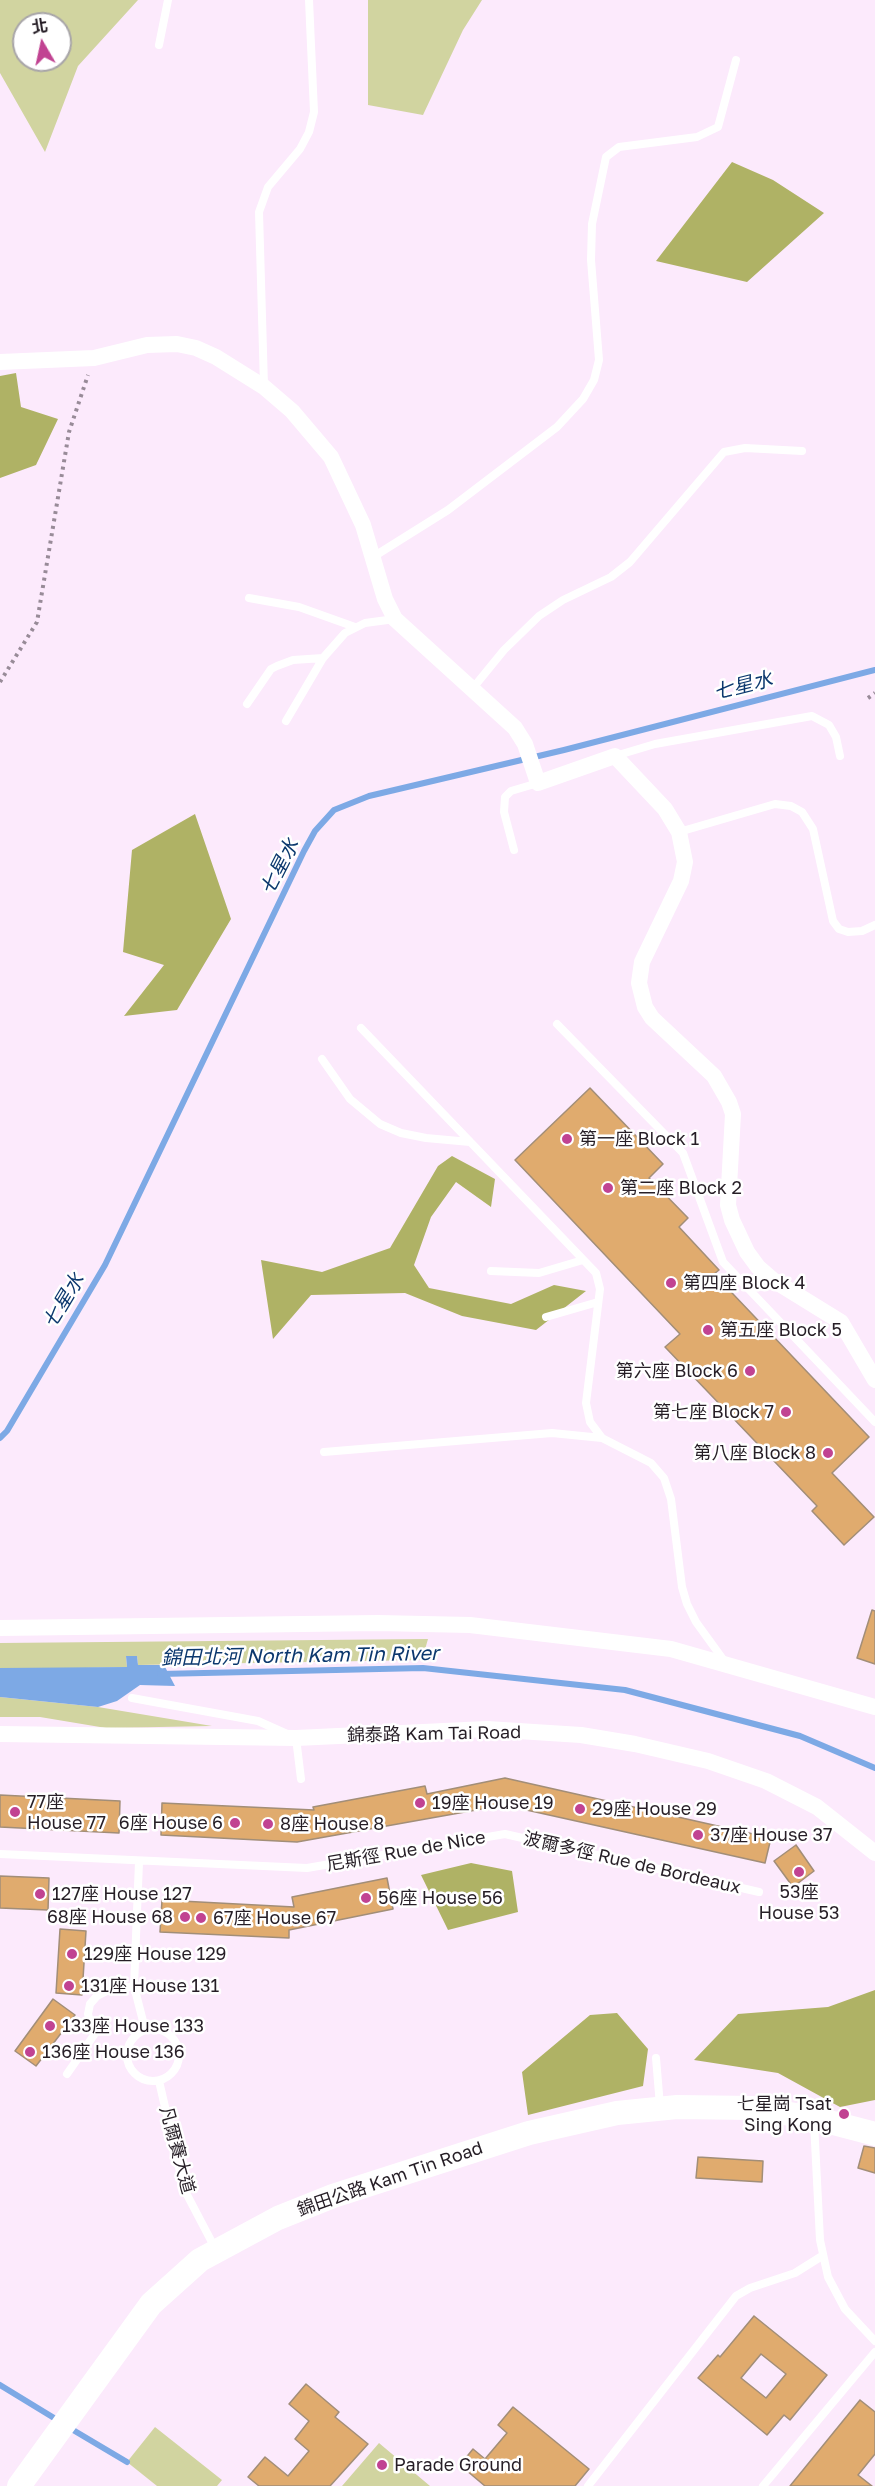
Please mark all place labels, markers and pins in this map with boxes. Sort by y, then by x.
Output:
place label: 第一座 Block 1 [579,1128,699,1150]
marker: 第一座 Block 1 [560,1132,574,1146]
place label: 第二座 Block 2 [620,1177,742,1199]
marker: 第二座 Block 2 [601,1181,615,1195]
place label: 第四座 Block 4 [683,1272,805,1294]
marker: 第四座 Block 4 [664,1276,678,1290]
place label: 第五座 Block 5 [720,1319,842,1341]
marker: 第五座 Block 5 [701,1323,715,1337]
place label: 第六座 Block 6 [616,1360,738,1382]
marker: 第六座 Block 6 [743,1364,757,1378]
place label: 第七座 Block 7 [653,1401,774,1423]
marker: 第七座 Block 7 [779,1405,793,1419]
place label: 第八座 Block 8 [694,1442,816,1464]
marker: 第八座 Block 8 [821,1446,835,1460]
place label: 77座 House 77 [27,1791,106,1834]
place label: 19座 House 19 [432,1792,554,1814]
marker: 19座 House 19 [413,1796,427,1810]
place label: 29座 House 29 [592,1798,717,1820]
marker: 29座 House 29 [573,1802,587,1816]
marker: 77座 House 77 [8,1805,22,1819]
place label: 6座 House 6 [119,1812,223,1834]
place label: 8座 House 8 [280,1813,384,1835]
marker: 6座 House 6 [228,1816,242,1830]
marker: 8座 House 8 [261,1817,275,1831]
place label: 37座 House 37 [710,1824,832,1846]
marker: 37座 House 37 [691,1828,705,1842]
marker: 53座 House 53 [792,1865,806,1879]
place label: 53座 House 53 [759,1881,839,1924]
place label: 127座 House 127 [52,1883,192,1905]
marker: 127座 House 127 [33,1887,47,1901]
place label: 56座 House 56 [378,1887,503,1909]
marker: 56座 House 56 [359,1891,373,1905]
place label: 68座 House 68 [47,1906,173,1928]
place label: 67座 House 67 [213,1907,336,1929]
marker: 68座 House 68 [178,1910,192,1924]
marker: 67座 House 67 [194,1911,208,1925]
place label: 129座 House 129 [84,1943,226,1965]
marker: 129座 House 129 [65,1947,79,1961]
place label: 131座 House 131 [81,1975,219,1997]
marker: 131座 House 131 [62,1979,76,1993]
place label: 133座 House 133 [62,2015,204,2037]
marker: 133座 House 133 [43,2019,57,2033]
place label: 136座 House 136 [42,2041,185,2063]
marker: 136座 House 136 [23,2045,37,2059]
place label: 七星崗 Tsat Sing Kong [737,2093,832,2136]
marker: 七星崗 Tsat Sing Kong [837,2107,851,2121]
place label: Parade Ground [394,2454,522,2476]
marker: Parade Ground [375,2458,389,2472]

